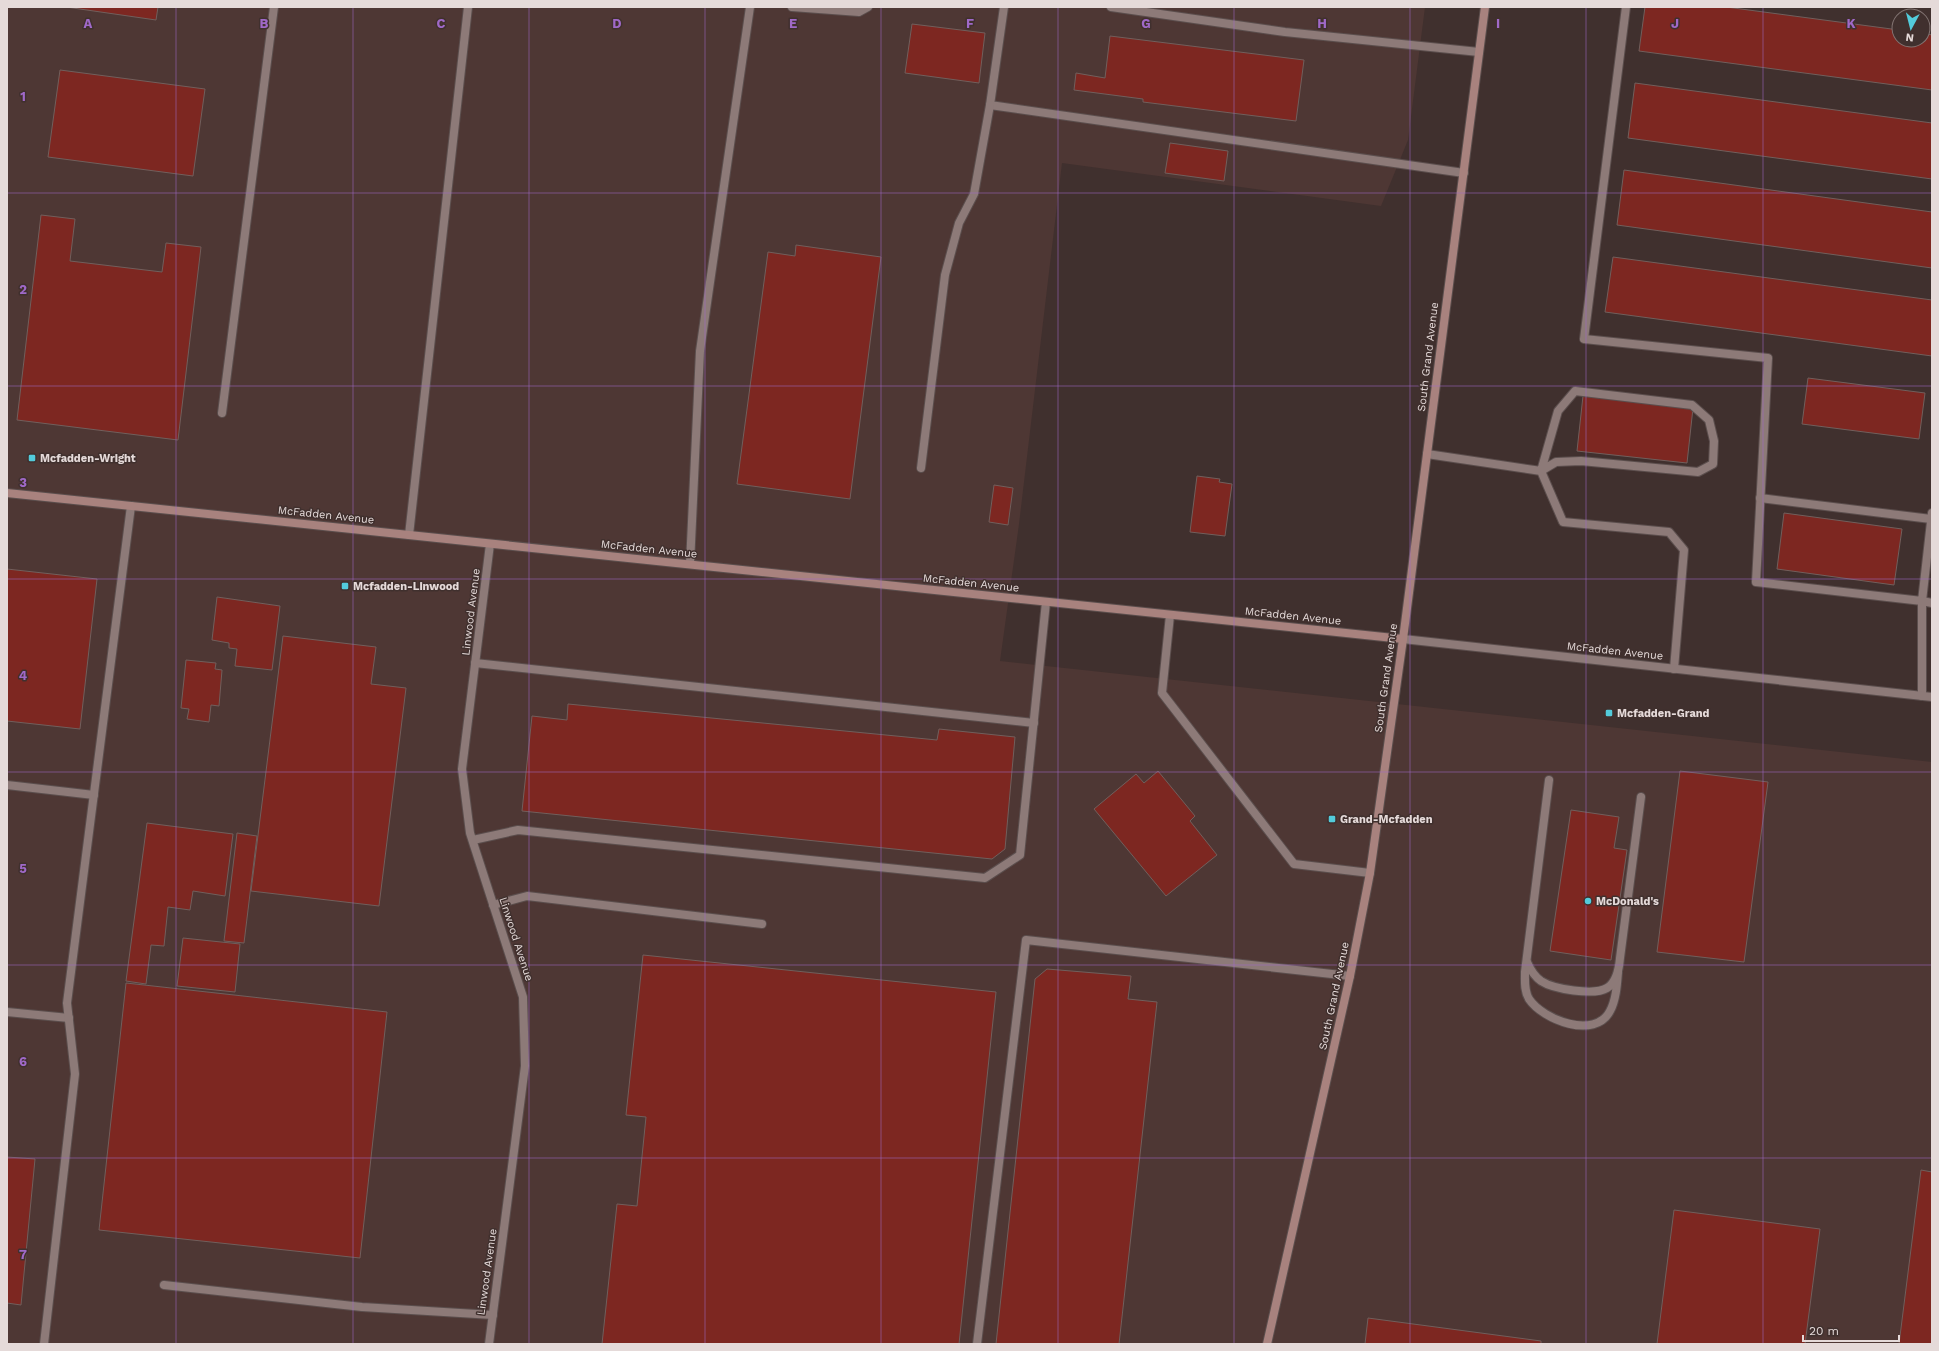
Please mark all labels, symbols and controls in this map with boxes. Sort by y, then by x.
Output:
north arrow [1891,8,1931,48]
text: A [84,16,93,31]
text: B [260,16,269,31]
text: C [437,16,446,31]
text: D [612,16,622,31]
text: E [789,16,797,31]
text: F [966,16,974,31]
text: G [1141,16,1151,31]
text: H [1317,16,1327,31]
text: I [1496,16,1500,31]
text: J [1671,16,1679,31]
text: K [1846,16,1856,31]
text: N [1905,30,1915,44]
text: 1 [20,89,26,104]
text: 2 [19,282,27,297]
street label: South Grand Avenue [1415,302,1441,412]
place label: Mcfadden-Wright [40,452,136,465]
marker: Mcfadden-Wright [27,453,37,463]
text: 3 [19,475,27,490]
street label: McFadden Avenue [277,503,375,527]
street label: McFadden Avenue [600,537,698,561]
street label: Linwood Avenue [459,568,483,656]
street label: McFadden Avenue [922,571,1020,595]
place label: Mcfadden-Linwood [353,580,459,593]
marker: Mcfadden-Linwood [340,581,350,591]
street label: McFadden Avenue [1244,604,1342,628]
street label: South Grand Avenue [1372,623,1400,733]
street label: McFadden Avenue [1566,639,1664,663]
text: 4 [19,668,28,683]
place label: Mcfadden-Grand [1617,707,1710,720]
marker: Mcfadden-Grand [1604,708,1614,718]
place label: Grand-Mcfadden [1340,813,1433,826]
marker: Grand-Mcfadden [1327,814,1337,824]
text: 5 [19,861,27,876]
street label: Linwood Avenue [496,895,536,983]
place label: McDonald's [1596,895,1659,908]
marker: McDonald's [1583,896,1593,906]
street label: South Grand Avenue [1316,941,1352,1051]
text: 6 [19,1054,27,1069]
street label: Linwood Avenue [474,1228,500,1316]
text: 7 [19,1247,27,1262]
scale bar [1803,1317,1899,1343]
text: 20 m [1809,1324,1839,1338]

